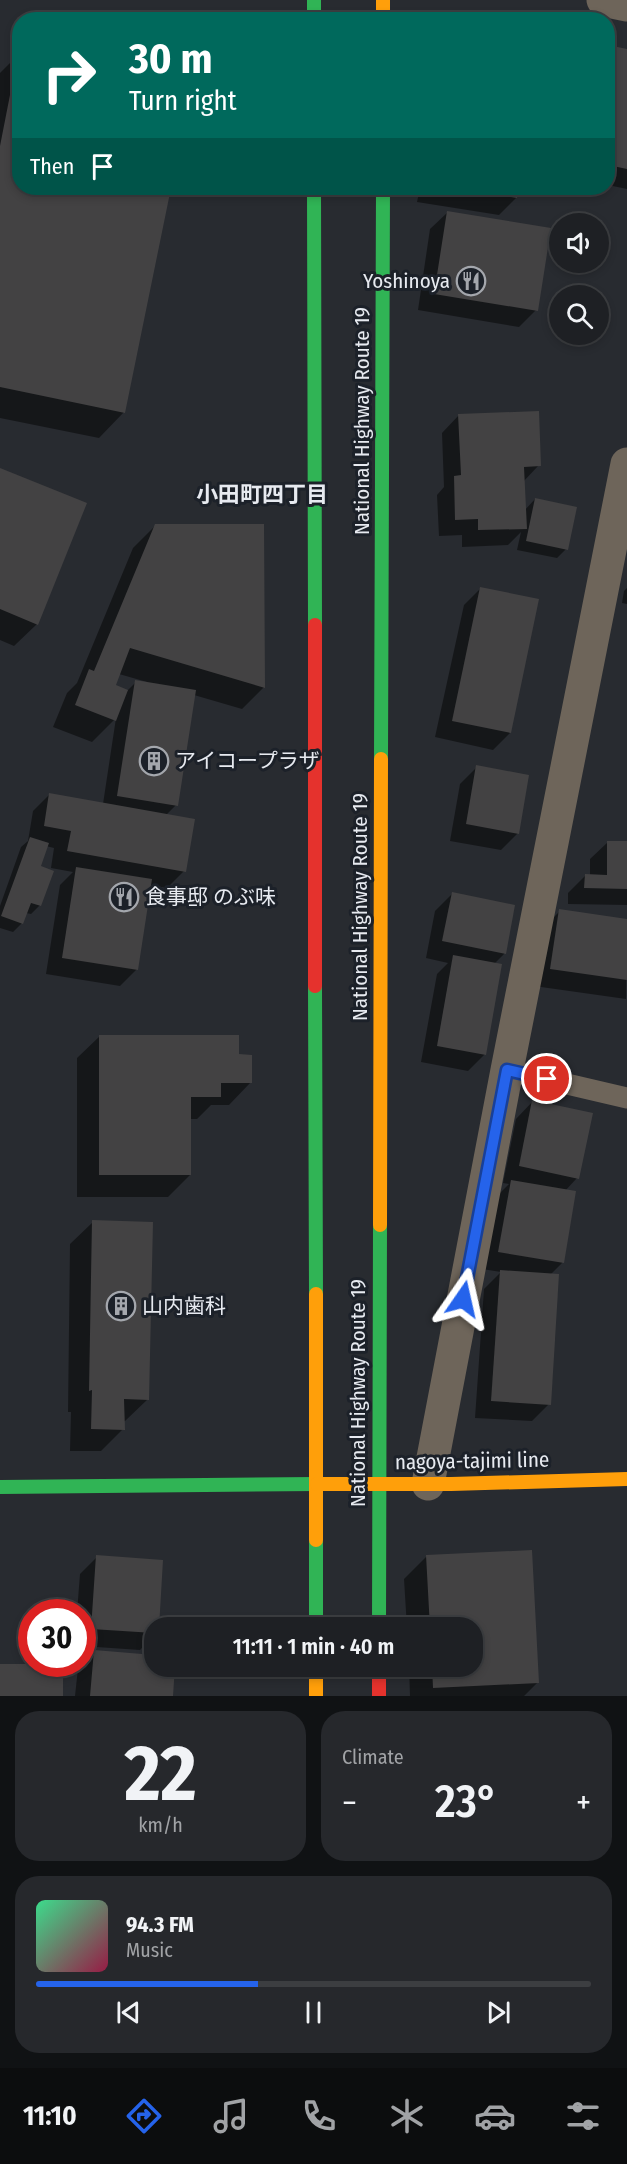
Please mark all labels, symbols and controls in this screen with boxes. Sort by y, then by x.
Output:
text: 30 m [129,34,213,84]
icon: right [30,36,108,114]
text: Turn right [129,85,237,117]
icon: arrive [86,150,119,183]
text: Then [30,153,74,180]
map controls [549,213,609,345]
button: sound [549,213,609,273]
restaurant icon: Yoshinoya [455,265,487,297]
place label: Yoshinoya [363,268,450,294]
button: search [549,285,609,345]
street label: National Highway Route 19 [349,307,375,535]
district label: 小田町四丁目 [196,481,328,508]
building icon: アイコープラザ [138,745,170,777]
place label: アイコープラザ [175,748,320,774]
street label: National Highway Route 19 [347,793,373,1021]
restaurant icon: 食事邸 のぶ味 [108,881,140,913]
place label: 食事邸 のぶ味 [145,884,276,910]
pin [521,1053,572,1104]
icon: arrive [530,1062,563,1095]
position arrow [431,1267,495,1331]
street label: National Highway Route 19 [345,1279,371,1507]
building icon: 山内歯科 [105,1290,137,1322]
place label: 山内歯科 [142,1293,226,1319]
street label: nagoya-tajimi line [395,1447,549,1475]
speed limit sign: 30 [18,1599,96,1677]
text: 11:11 · 1 min · 40 m [233,1633,394,1660]
text: 22 [124,1727,197,1821]
text: Climate [342,1745,404,1769]
text: 23° [435,1775,498,1829]
text: − [342,1783,357,1823]
text: + [576,1783,591,1823]
text: km/h [138,1813,183,1837]
text: 94.3 FM [126,1911,194,1938]
text: Music [126,1938,173,1962]
icon: previous [112,1996,145,2029]
icon: pause [297,1996,330,2029]
icon: next [482,1996,515,2029]
icon: directions [123,2095,165,2137]
icon: music [210,2095,252,2137]
icon: phone [298,2095,340,2137]
icon: climate [386,2095,428,2137]
icon: car [474,2095,516,2137]
icon: filters [562,2095,604,2137]
text: 11:10 [23,2100,77,2132]

